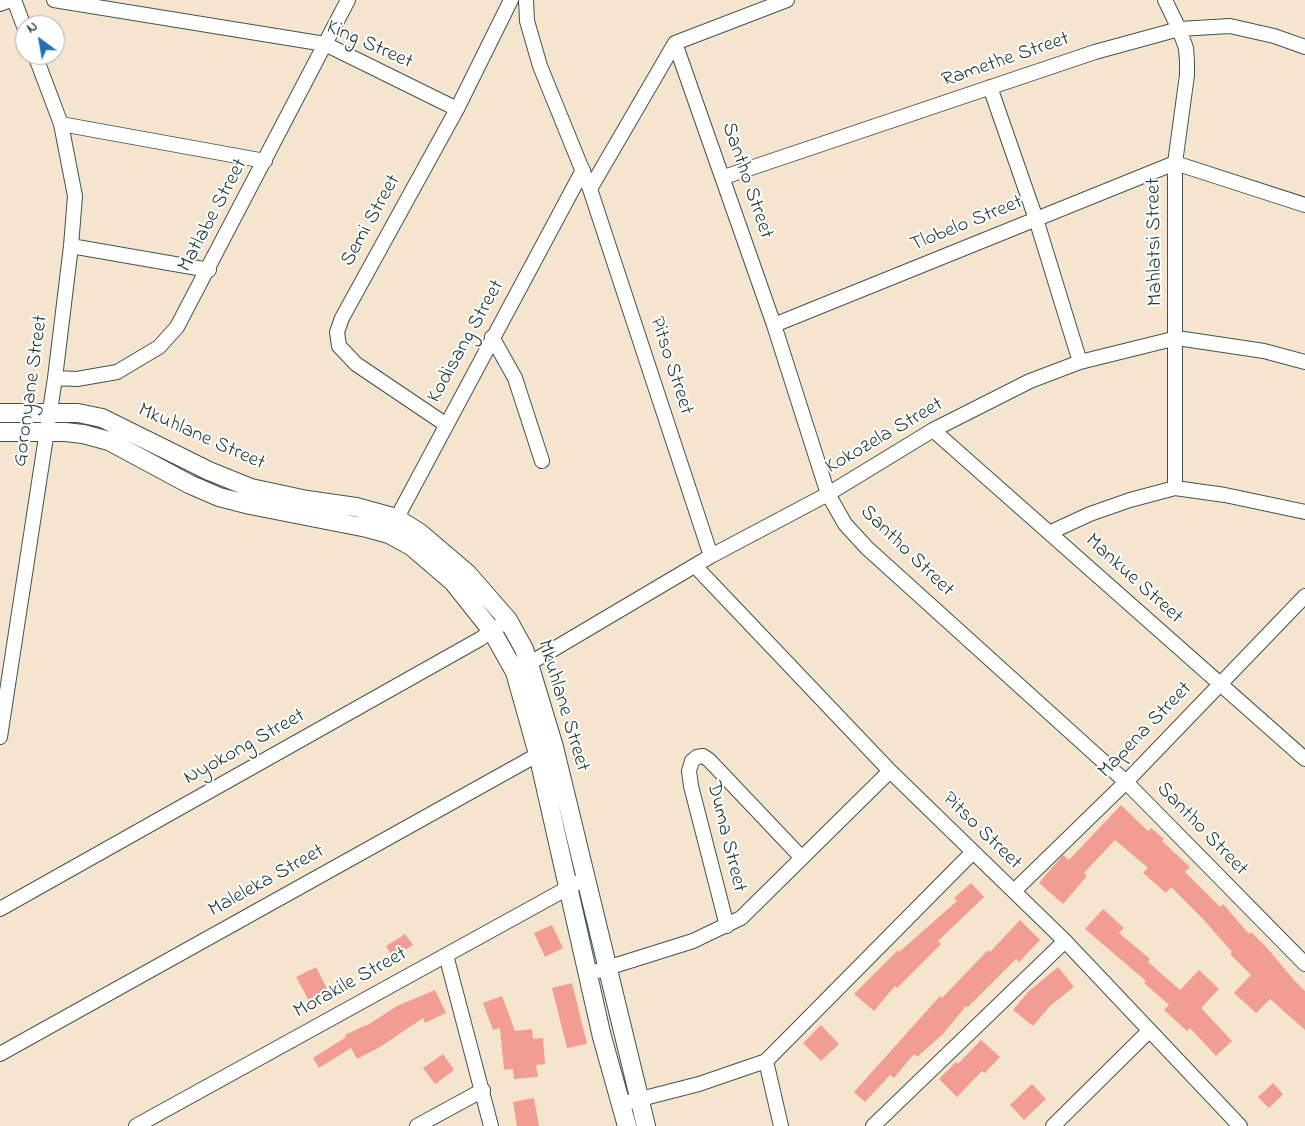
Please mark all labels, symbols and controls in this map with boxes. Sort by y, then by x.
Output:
north arrow [15,15,65,65]
text: N [23,16,42,39]
street label: King Street [322,16,416,76]
street label: Ramethe Street [939,27,1073,95]
street label: Santho Street [714,120,778,242]
street label: Matlabe Street [174,155,254,277]
street label: Semi Street [336,171,408,271]
street label: Mahlatsi Street [1142,177,1170,307]
street label: Tlobelo Street [907,191,1027,259]
street label: Kodisang Street [423,276,511,408]
street label: Goronyane Street [9,314,55,468]
street label: Pitso Street [642,314,698,418]
street label: Kokozela Street [822,393,948,481]
street label: Mkuhlane Street [133,399,269,477]
street label: Santho Street [854,501,958,603]
street label: Mankue Street [1079,529,1187,631]
street label: Mkuhlane Street [530,637,594,775]
street label: Mapena Street [1094,677,1198,785]
street label: Nyokong Street [180,704,310,792]
street label: Santho Street [1150,778,1252,882]
street label: Duma Street [699,779,751,895]
street label: Pitso Street [936,788,1026,876]
street label: Maleleka Street [205,840,329,924]
street label: Morakile Street [290,943,412,1025]

